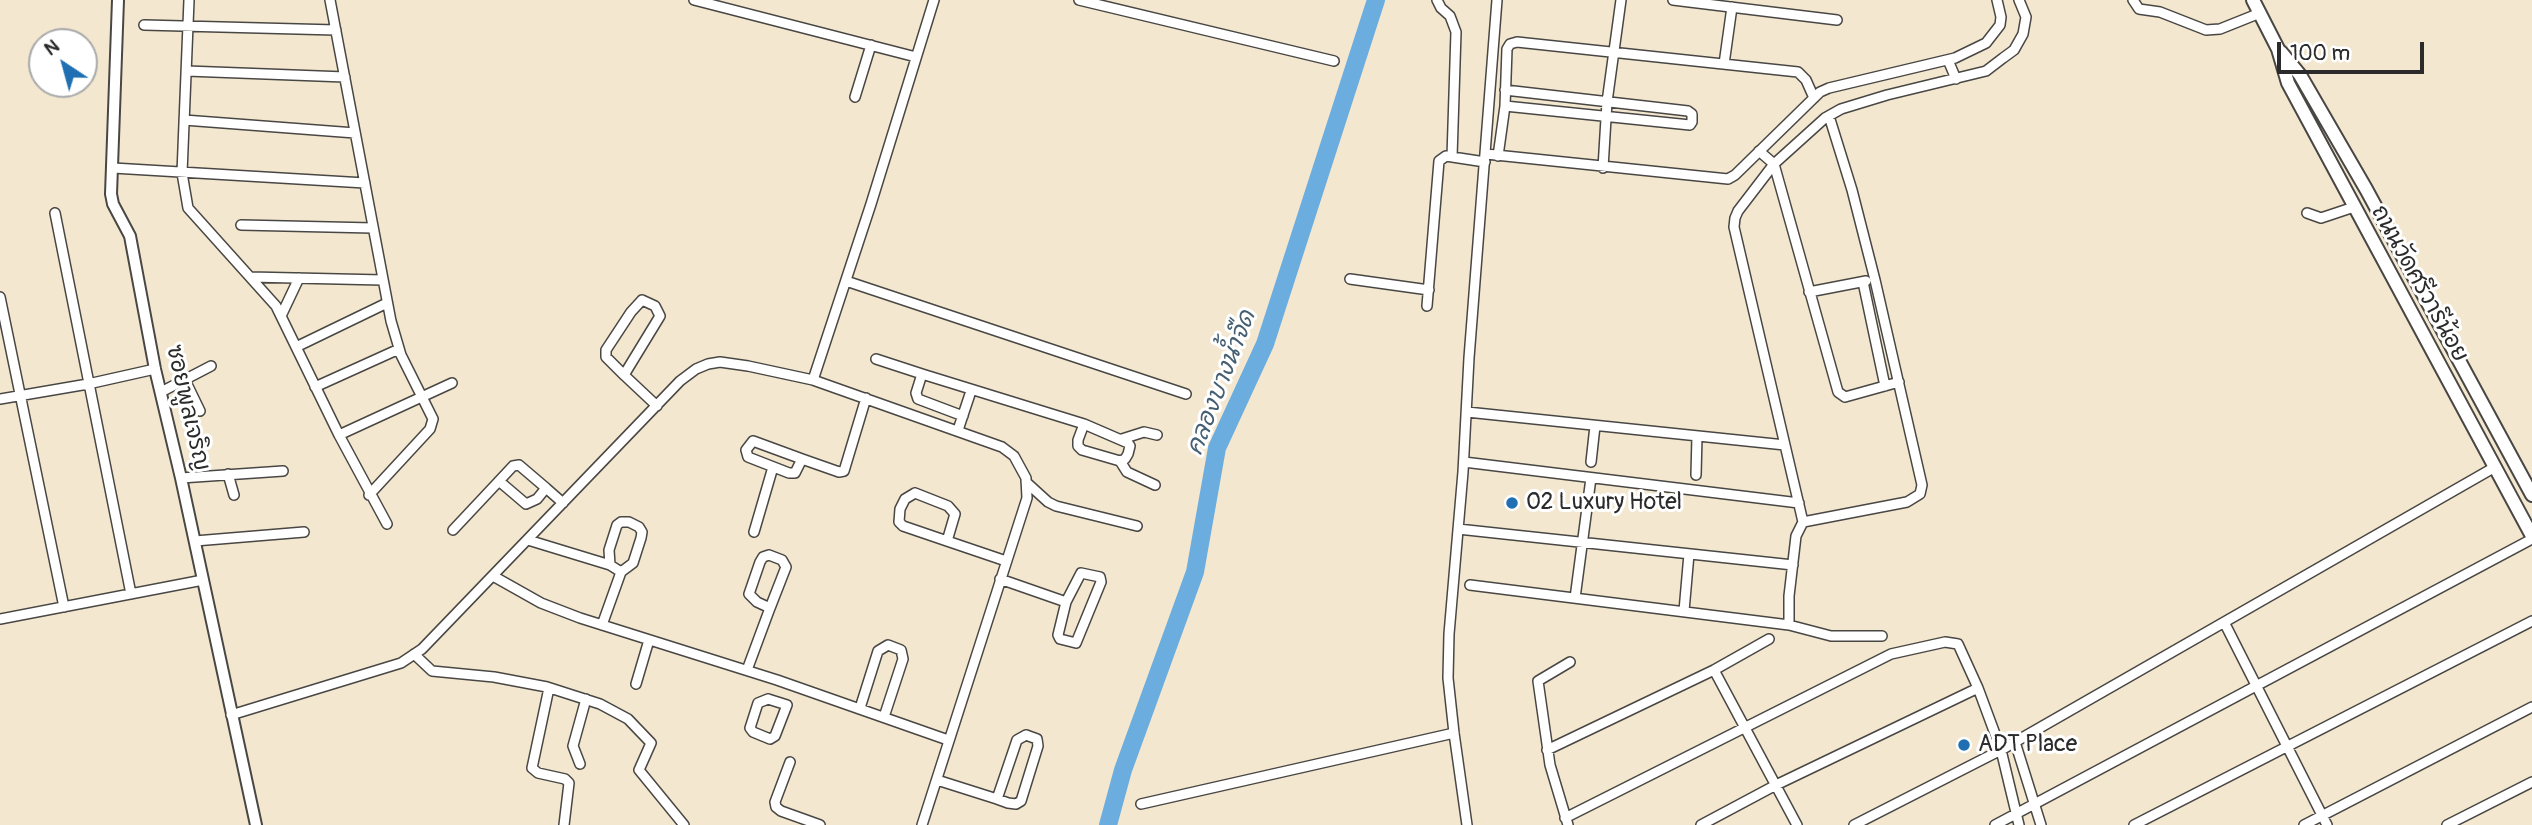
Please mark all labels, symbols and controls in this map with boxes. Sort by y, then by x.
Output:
north arrow [28,28,98,98]
scale bar [2280,28,2427,72]
text: N [40,34,64,61]
text: 100 m [2290,40,2350,67]
street label: ถนนวัดศรีวารีน้อย [2364,201,2474,367]
water label: คลองบางน้ำจืด [1181,307,1263,459]
street label: ซอยพูลเจริญ [159,342,215,474]
place label: O2 Luxury Hotel [1526,489,1682,517]
marker: O2 Luxury Hotel [1504,495,1520,511]
place label: ADT Place [1978,731,2077,759]
marker: ADT Place [1956,737,1972,753]

